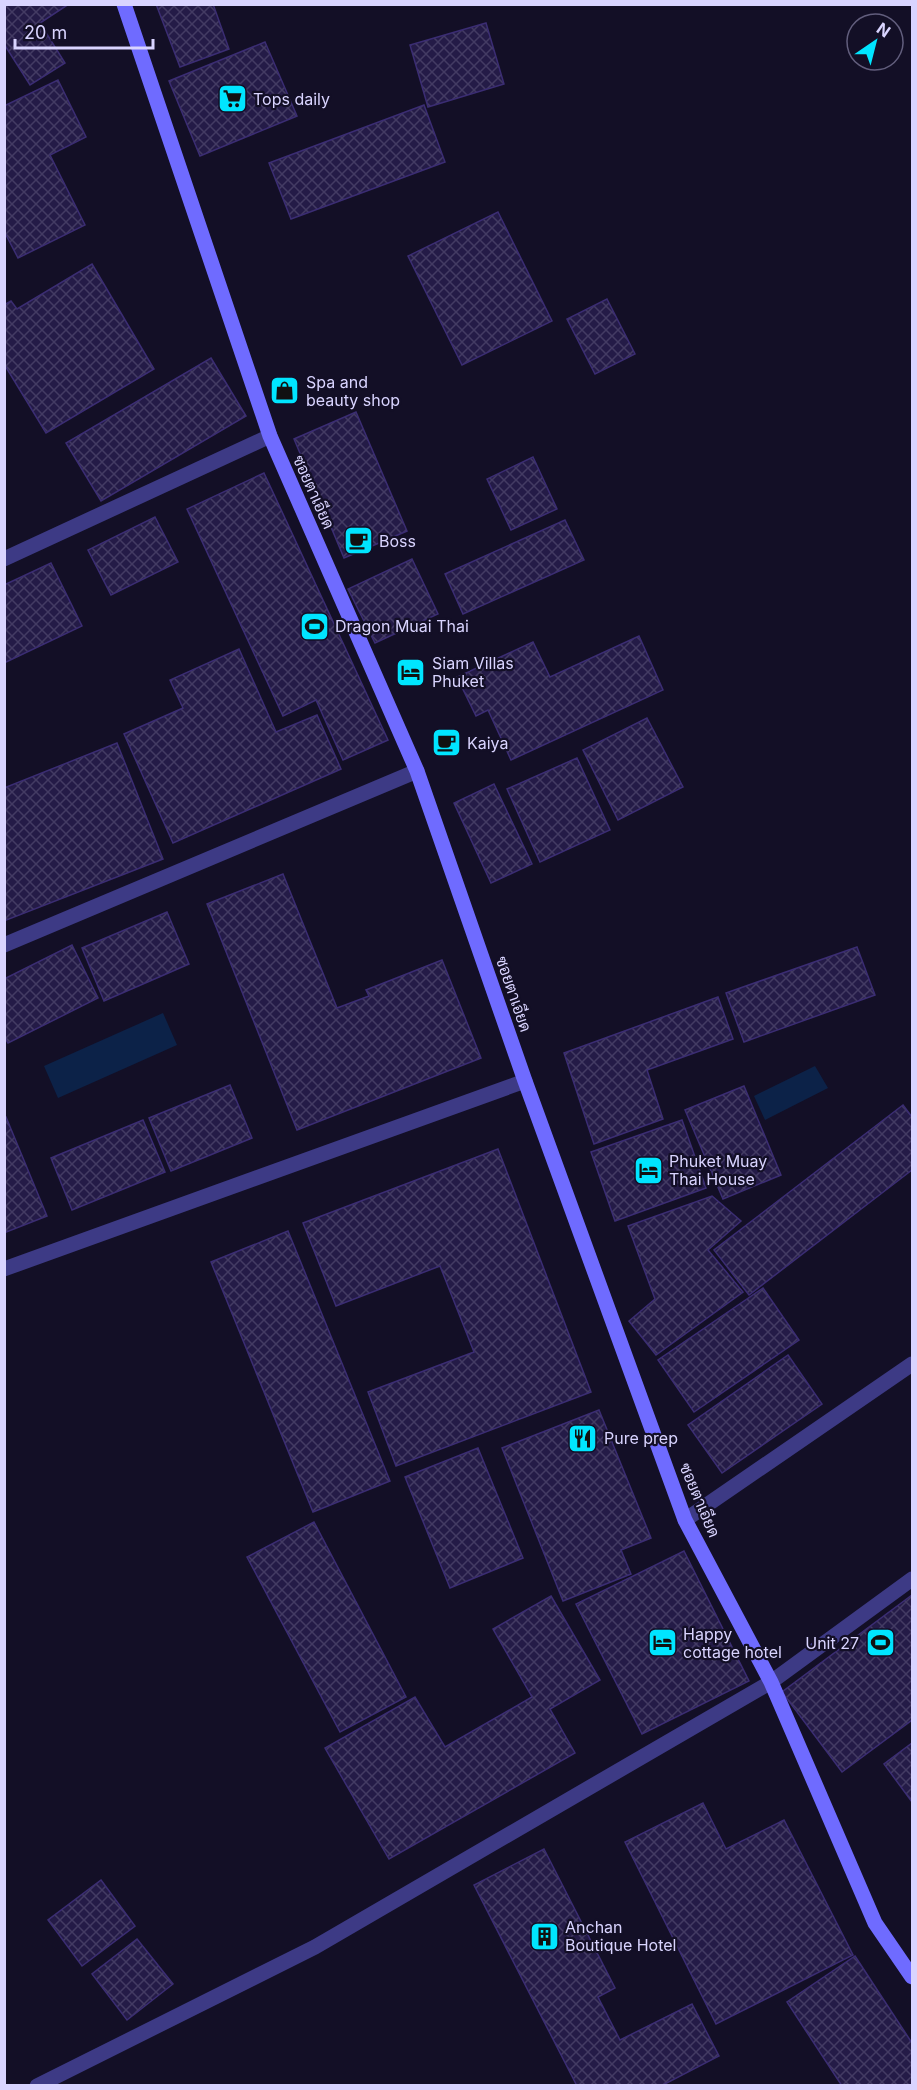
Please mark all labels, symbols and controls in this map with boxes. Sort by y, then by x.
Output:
scale bar [15,12,153,50]
north arrow [845,12,905,72]
text: N [873,18,894,41]
text: 20 m [24,22,67,43]
supermarket icon: Tops daily [216,83,248,115]
place label: Tops daily [253,89,330,109]
place label: Spa and beauty shop [306,372,400,410]
shop icon: Spa and beauty shop [269,375,301,407]
street label: ซอยตาเอียด [289,452,340,532]
cafe icon: Boss [342,525,374,557]
place label: Boss [379,531,416,551]
sports icon: Dragon Muai Thai [298,610,330,642]
place label: Dragon Muai Thai [335,616,469,636]
place label: Siam Villas Phuket [432,653,514,691]
hotel icon: Siam Villas Phuket [395,656,427,688]
cafe icon: Kaiya [430,727,462,759]
place label: Kaiya [467,733,509,753]
street label: ซอยตาเอียด [492,953,537,1035]
place label: Phuket Muay Thai House [669,1151,767,1189]
hotel icon: Phuket Muay Thai House [632,1154,664,1186]
restaurant icon: Pure prep [567,1422,599,1454]
place label: Pure prep [604,1428,678,1448]
street label: ซอยตาเอียด [675,1459,726,1540]
place label: Happy cottage hotel [683,1624,782,1662]
hotel icon: Happy cottage hotel [646,1627,678,1659]
sports icon: Unit 27 [864,1627,896,1659]
place label: Unit 27 [805,1633,859,1653]
place label: Anchan Boutique Hotel [565,1917,676,1955]
building icon: Anchan Boutique Hotel [528,1920,560,1952]

